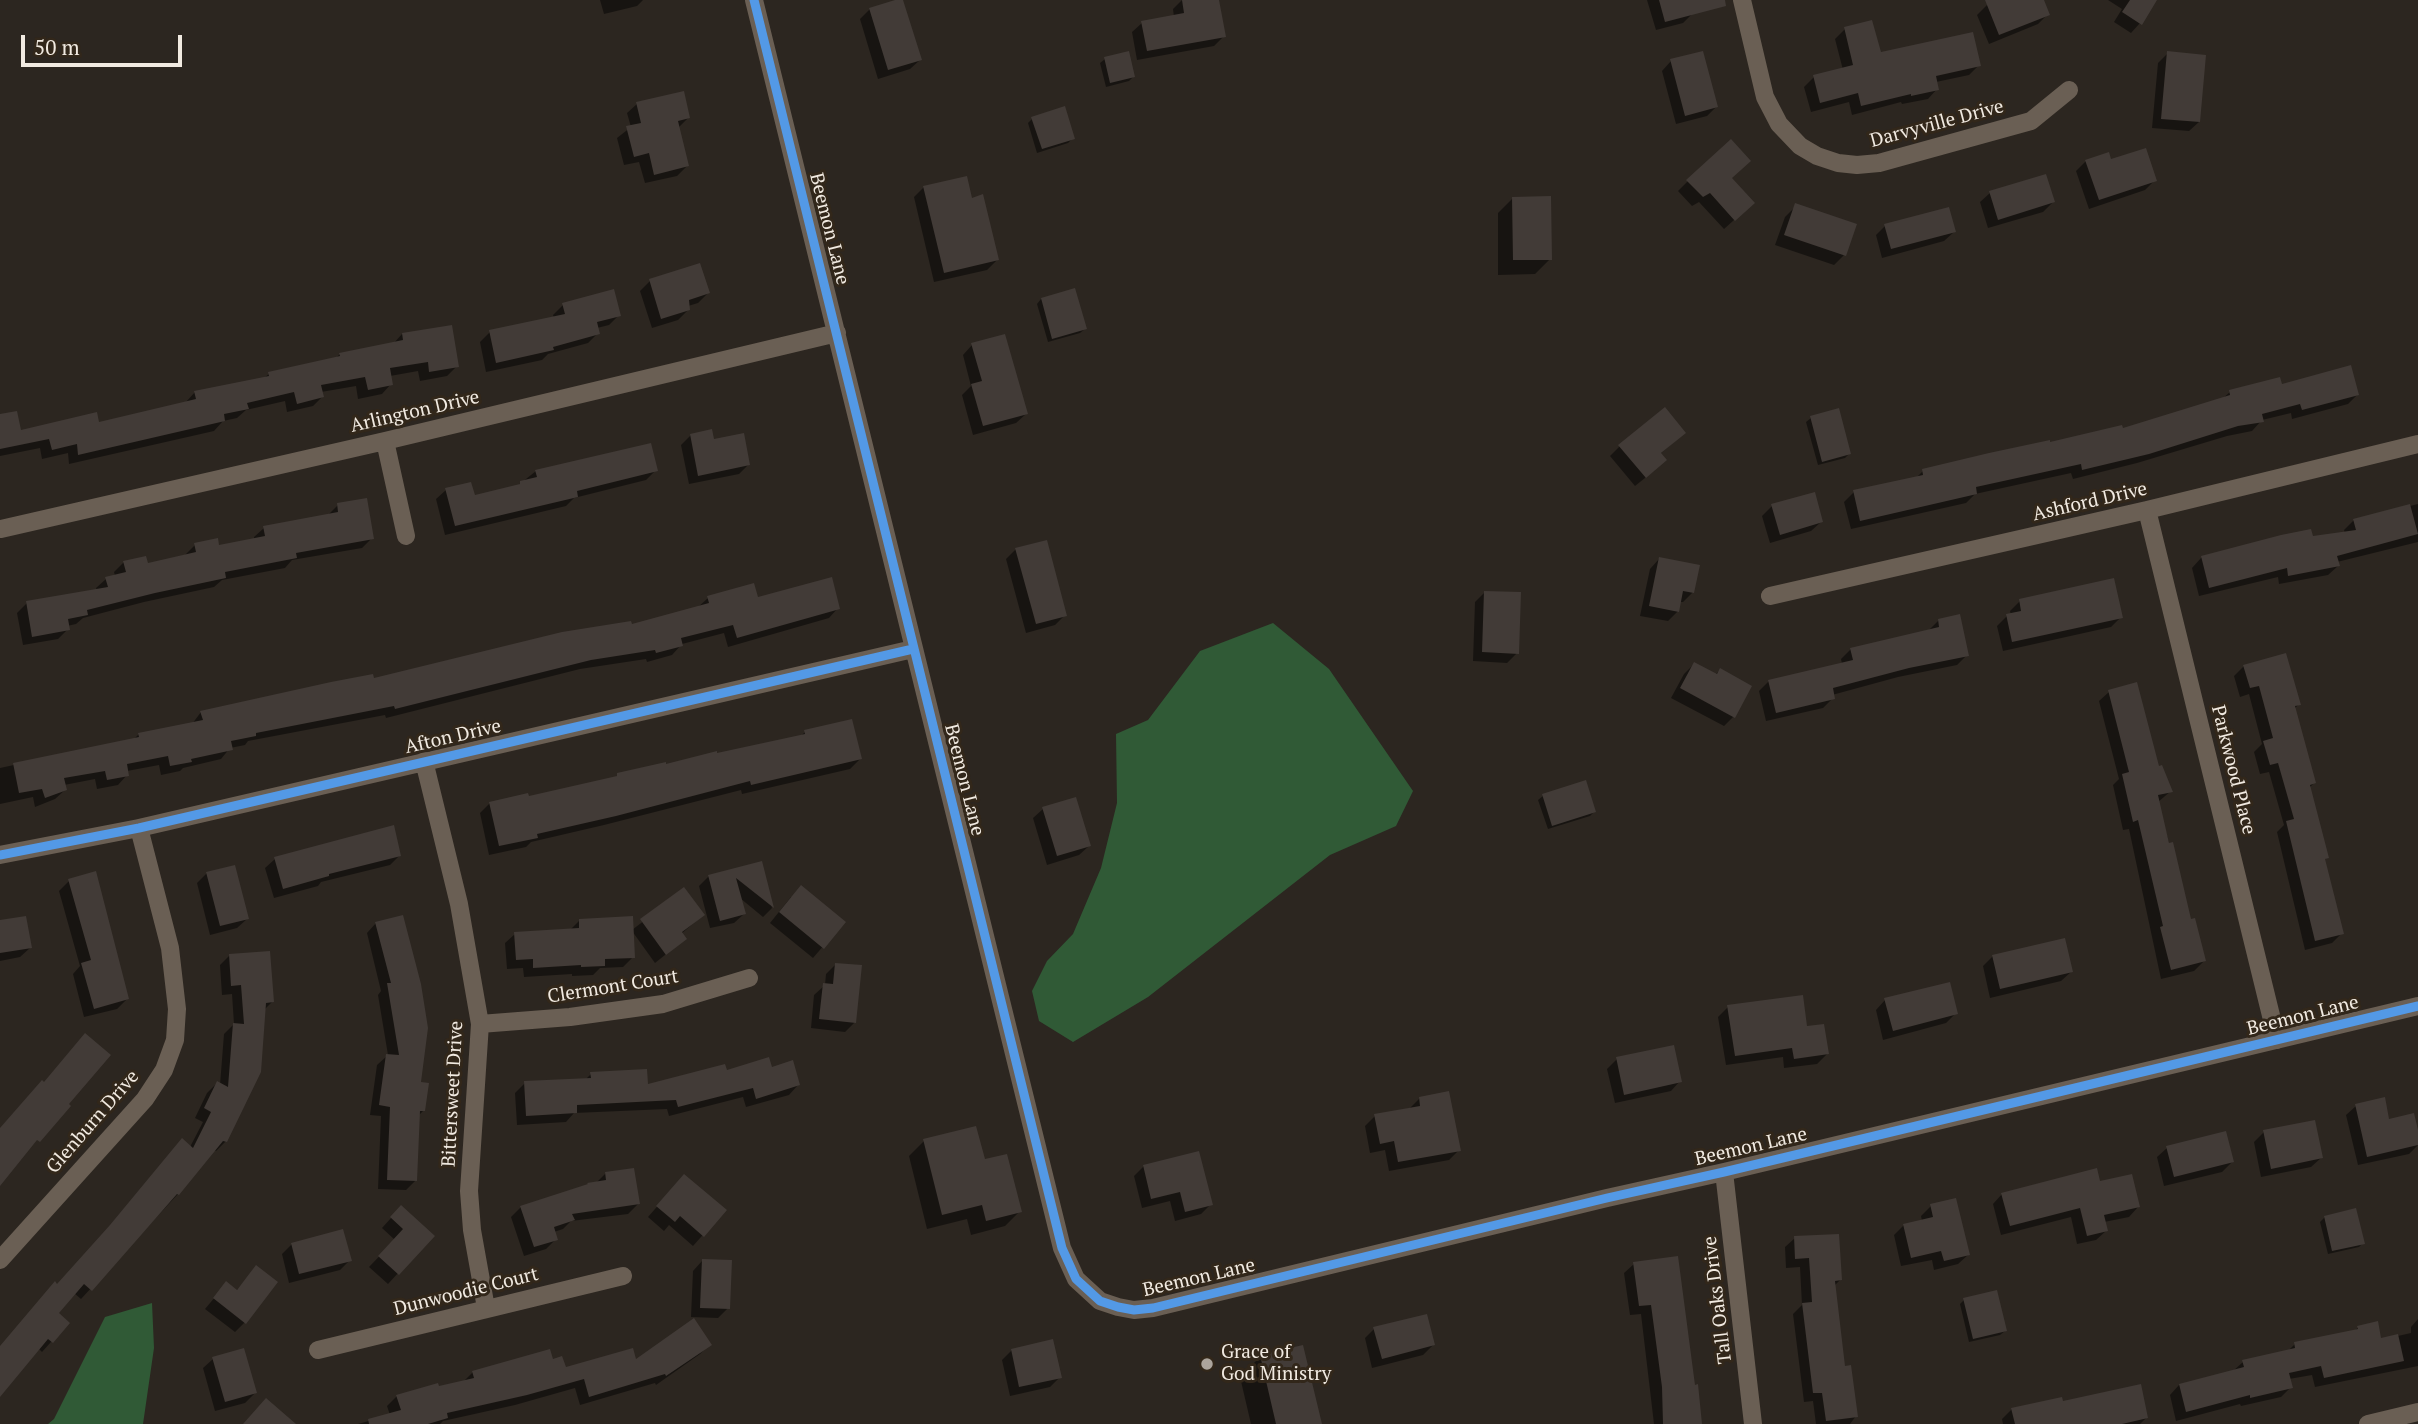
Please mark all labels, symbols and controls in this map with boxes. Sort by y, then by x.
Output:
scale bar [24,21,186,65]
text: 50 m [34,33,80,61]
street label: Darvyville Drive [1868,95,2006,153]
street label: Beemon Lane [804,171,854,287]
street label: Arlington Drive [348,386,482,438]
street label: Ashford Drive [2031,478,2149,526]
street label: Parkwood Place [2206,703,2260,837]
street label: Afton Drive [403,715,503,759]
street label: Beemon Lane [939,722,989,838]
street label: Clermont Court [546,965,680,1009]
street label: Beemon Lane [2245,991,2361,1041]
street label: Bittersweet Drive [438,1020,468,1168]
street label: Glenburn Drive [42,1066,144,1178]
street label: Beemon Lane [1693,1123,1809,1171]
street label: Tall Oaks Drive [1699,1235,1737,1365]
street label: Beemon Lane [1141,1254,1257,1302]
street label: Dunwoodie Court [391,1263,541,1321]
place label: Grace of God Ministry [1221,1342,1331,1386]
marker: Grace of God Ministry [1199,1356,1215,1372]

